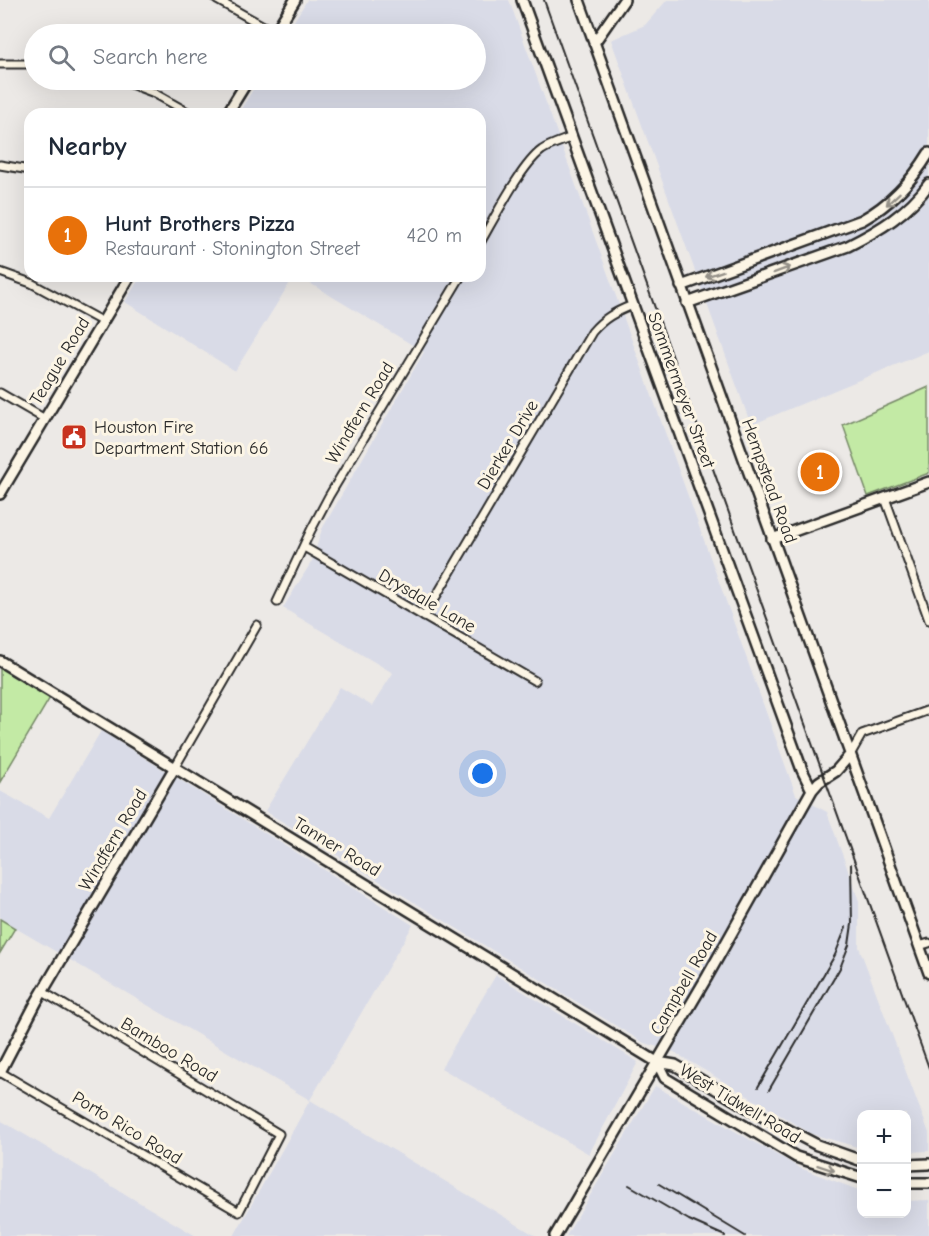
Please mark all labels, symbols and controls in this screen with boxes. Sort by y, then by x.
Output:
search box [24,24,486,90]
icon: search [45,41,78,74]
text: Search here [93,44,208,70]
text: Nearby [48,132,127,162]
one-way arrow [885,191,900,206]
text: Hunt Brothers Pizza [105,211,295,237]
text: 1 [64,224,71,247]
text: 420 m [406,224,462,247]
text: Restaurant · Stonington Street [105,237,360,260]
one-way arrow [772,263,791,274]
one-way arrow [705,270,724,281]
street label: Sommermeyer Street [643,309,719,472]
street label: Teague Road [26,313,94,409]
street label: Windfern Road [321,358,399,468]
street label: Dierker Drive [473,396,543,494]
street label: Hempstead Road [737,416,801,546]
place label: Houston Fire Department Station 66 [94,417,269,459]
public building icon: Houston Fire Department Station 66 [59,422,89,452]
pin: 1 [800,450,840,494]
street label: Drysdale Lane [375,565,479,637]
your location [468,759,497,788]
street label: Windfern Road [74,785,152,895]
street label: Tanner Road [290,813,384,881]
street label: Campbell Road [646,927,722,1039]
street label: Bamboo Road [117,1013,221,1087]
street label: West Tidwell Road [676,1060,804,1148]
street label: Porto Rico Road [68,1087,186,1169]
map controls [857,1110,911,1218]
button: + [857,1110,911,1164]
one-way arrow [816,1163,835,1174]
button: − [857,1164,911,1218]

